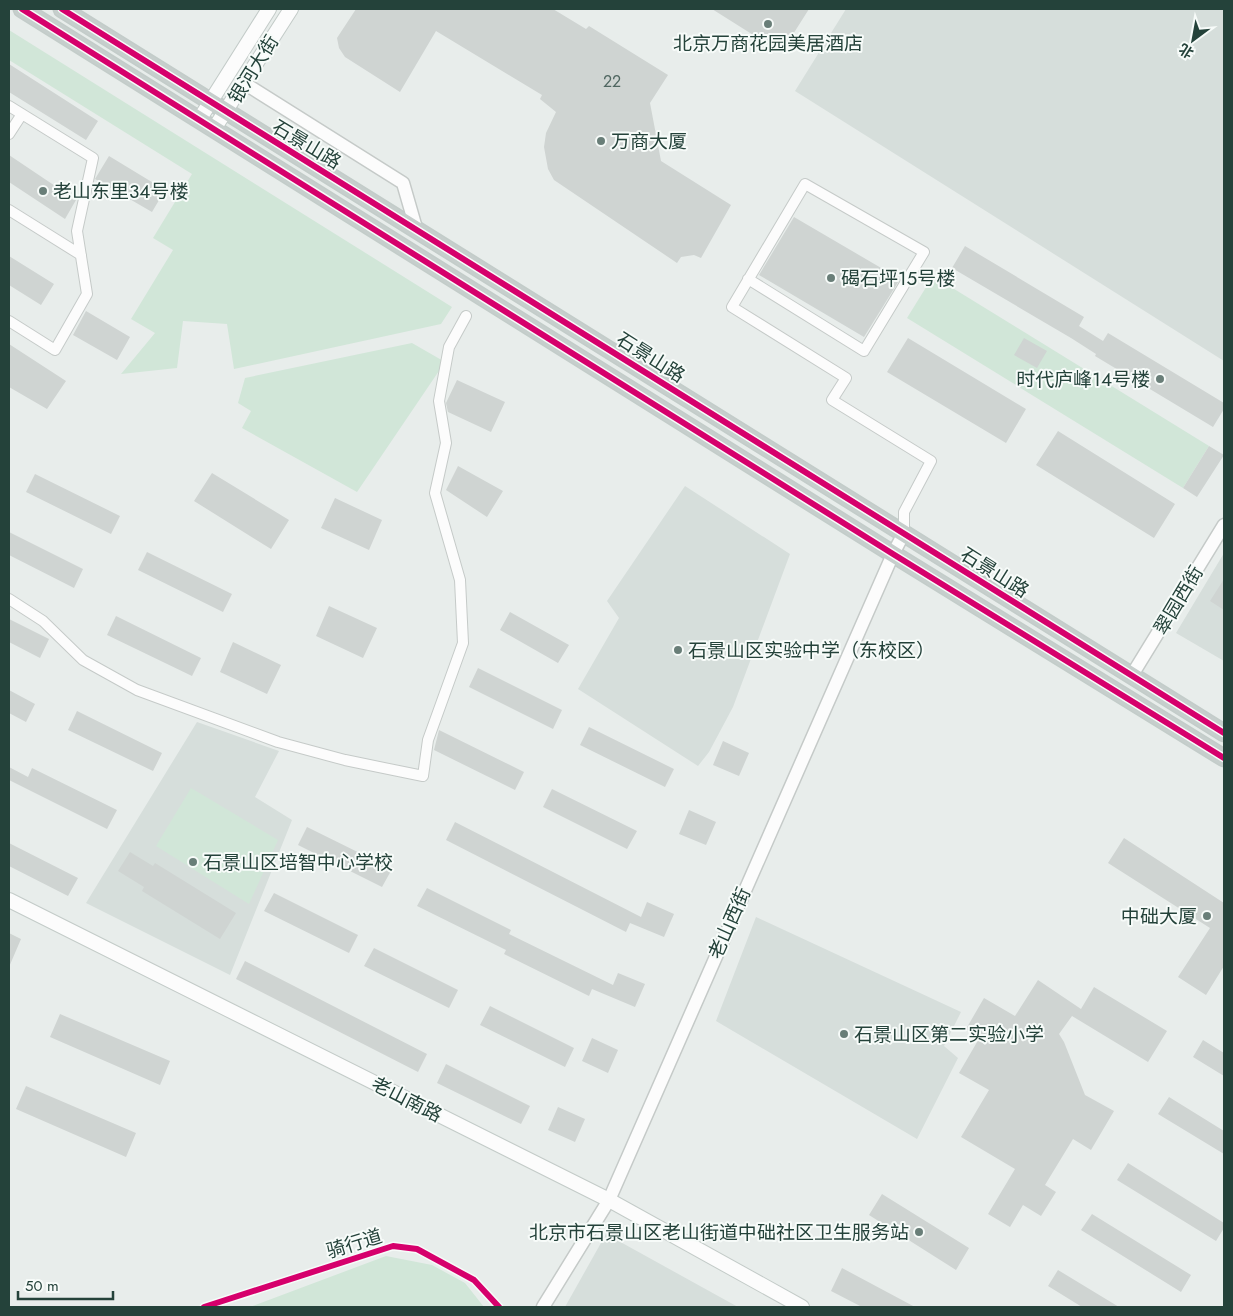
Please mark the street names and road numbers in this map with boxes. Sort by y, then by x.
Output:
street label: 银河大街 [222,30,285,109]
street label: 石景山路 [267,113,346,176]
street label: 石景山路 [611,326,690,389]
street label: 石景山路 [955,541,1034,604]
street label: 翠园西街 [1147,561,1210,640]
street label: 老山西街 [702,883,757,963]
street label: 老山南路 [367,1070,447,1129]
street label: 骑行道 [323,1222,385,1265]

